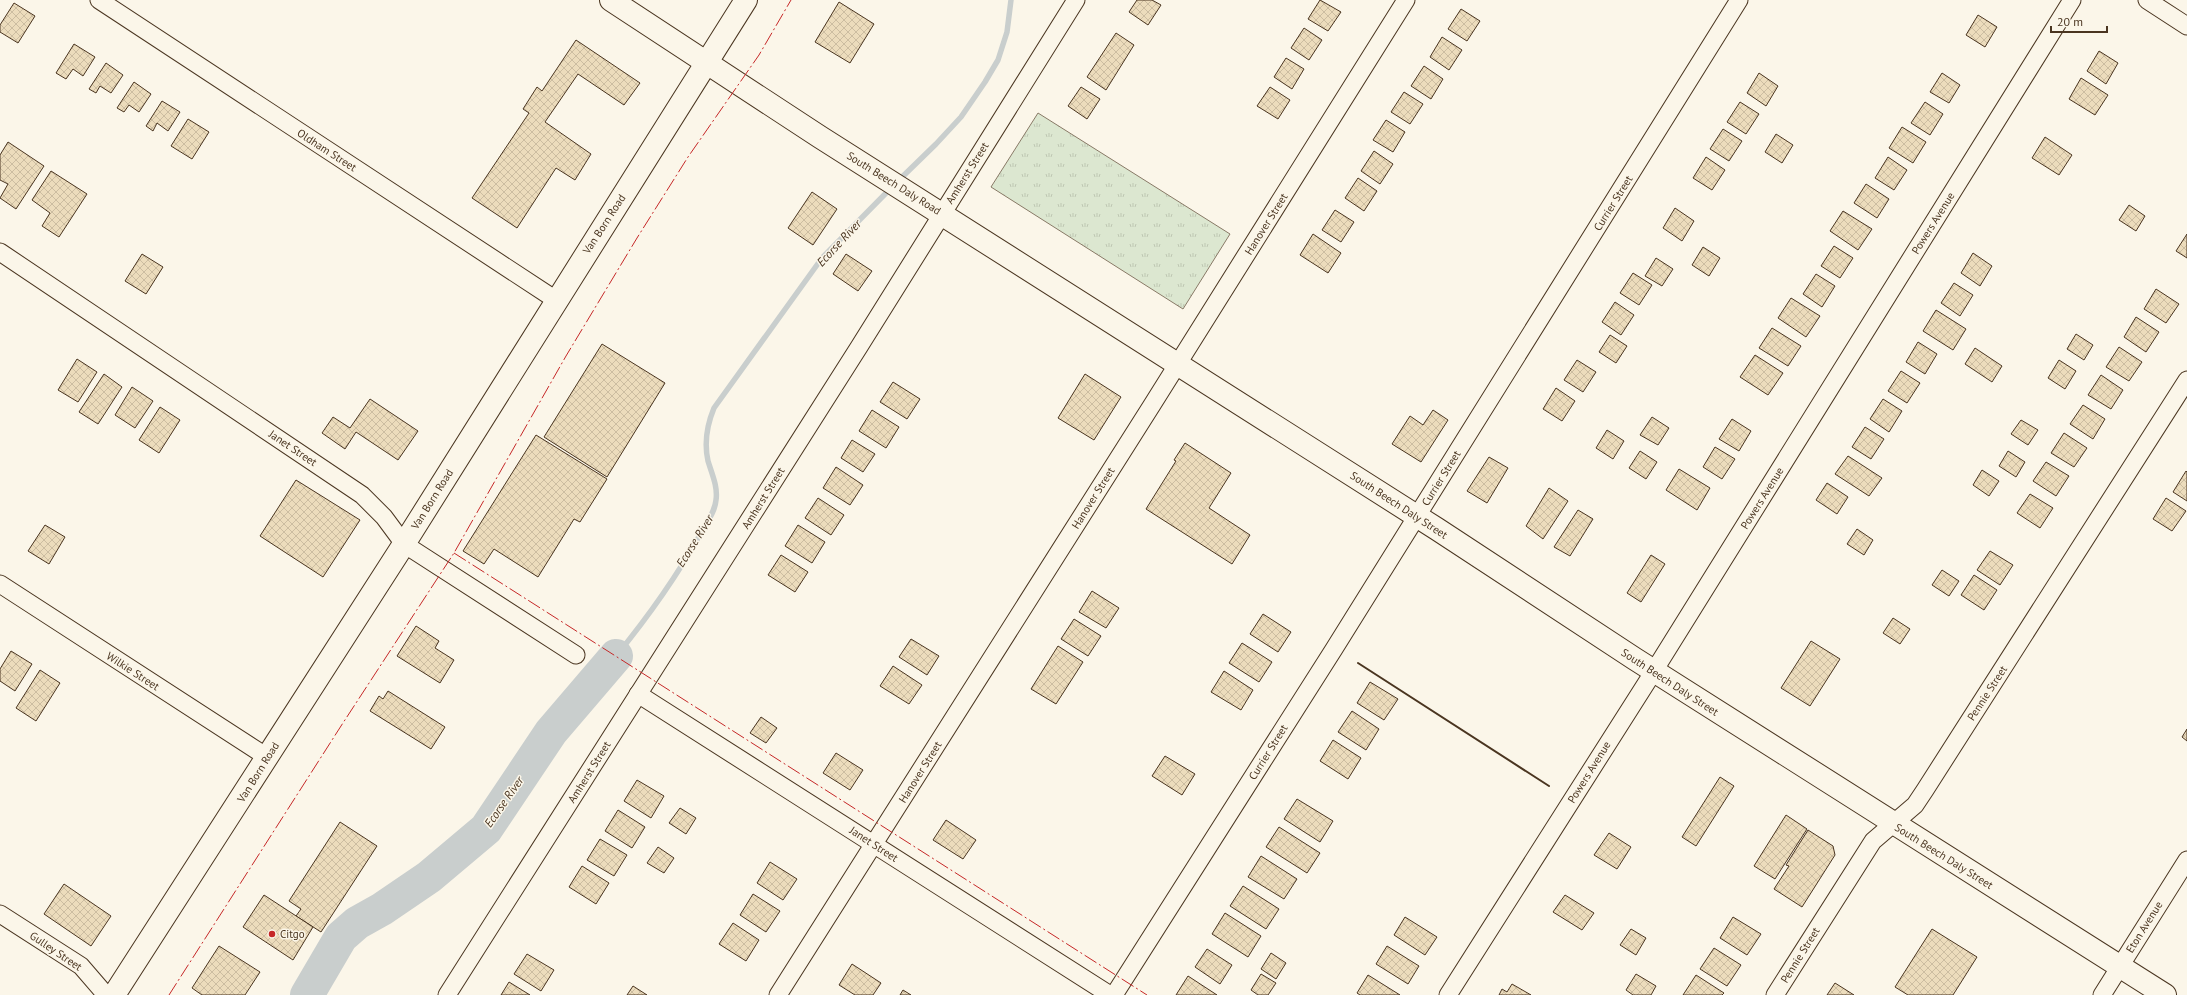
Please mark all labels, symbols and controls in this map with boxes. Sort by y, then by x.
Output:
scale bar [2051,8,2107,34]
text: 20 m [2057,14,2083,29]
street label: Oldham Street [295,126,360,175]
street label: Amherst Street [942,139,992,206]
street label: South Beech Daly Road [844,148,944,218]
street label: Currier Street [1590,172,1636,233]
street label: Powers Avenue [1908,189,1958,257]
street label: Hanover Street [1241,190,1291,257]
street label: Van Born Road [579,191,629,257]
water label: Ecorse River [813,215,865,269]
street label: Janet Street [265,426,320,469]
street label: Currier Street [1418,447,1464,508]
street label: Amherst Street [738,464,788,531]
street label: Hanover Street [1068,464,1118,531]
street label: Powers Avenue [1737,464,1787,532]
street label: Van Born Road [407,466,456,533]
street label: South Beech Daly Street [1348,468,1451,542]
water label: Ecorse River [673,511,717,570]
street label: South Beech Daly Street [1619,645,1722,719]
street label: Wilkie Street [104,649,162,693]
street label: Pennie Street [1964,663,2010,723]
street label: Currier Street [1245,721,1291,782]
street label: Amherst Street [564,738,614,805]
street label: Hanover Street [895,738,945,805]
street label: Powers Avenue [1564,738,1614,806]
street label: Van Born Road [233,739,282,806]
water label: Ecorse River [481,773,527,830]
street label: South Beech Daly Street [1892,820,1996,892]
street label: Janet Street [846,823,901,865]
street label: Eton Avenue [2123,898,2166,955]
street label: Pennie Street [1777,924,1823,985]
place label: Citgo [280,927,305,941]
street label: Gulley Street [27,928,85,974]
marker: Citgo [267,929,277,939]

